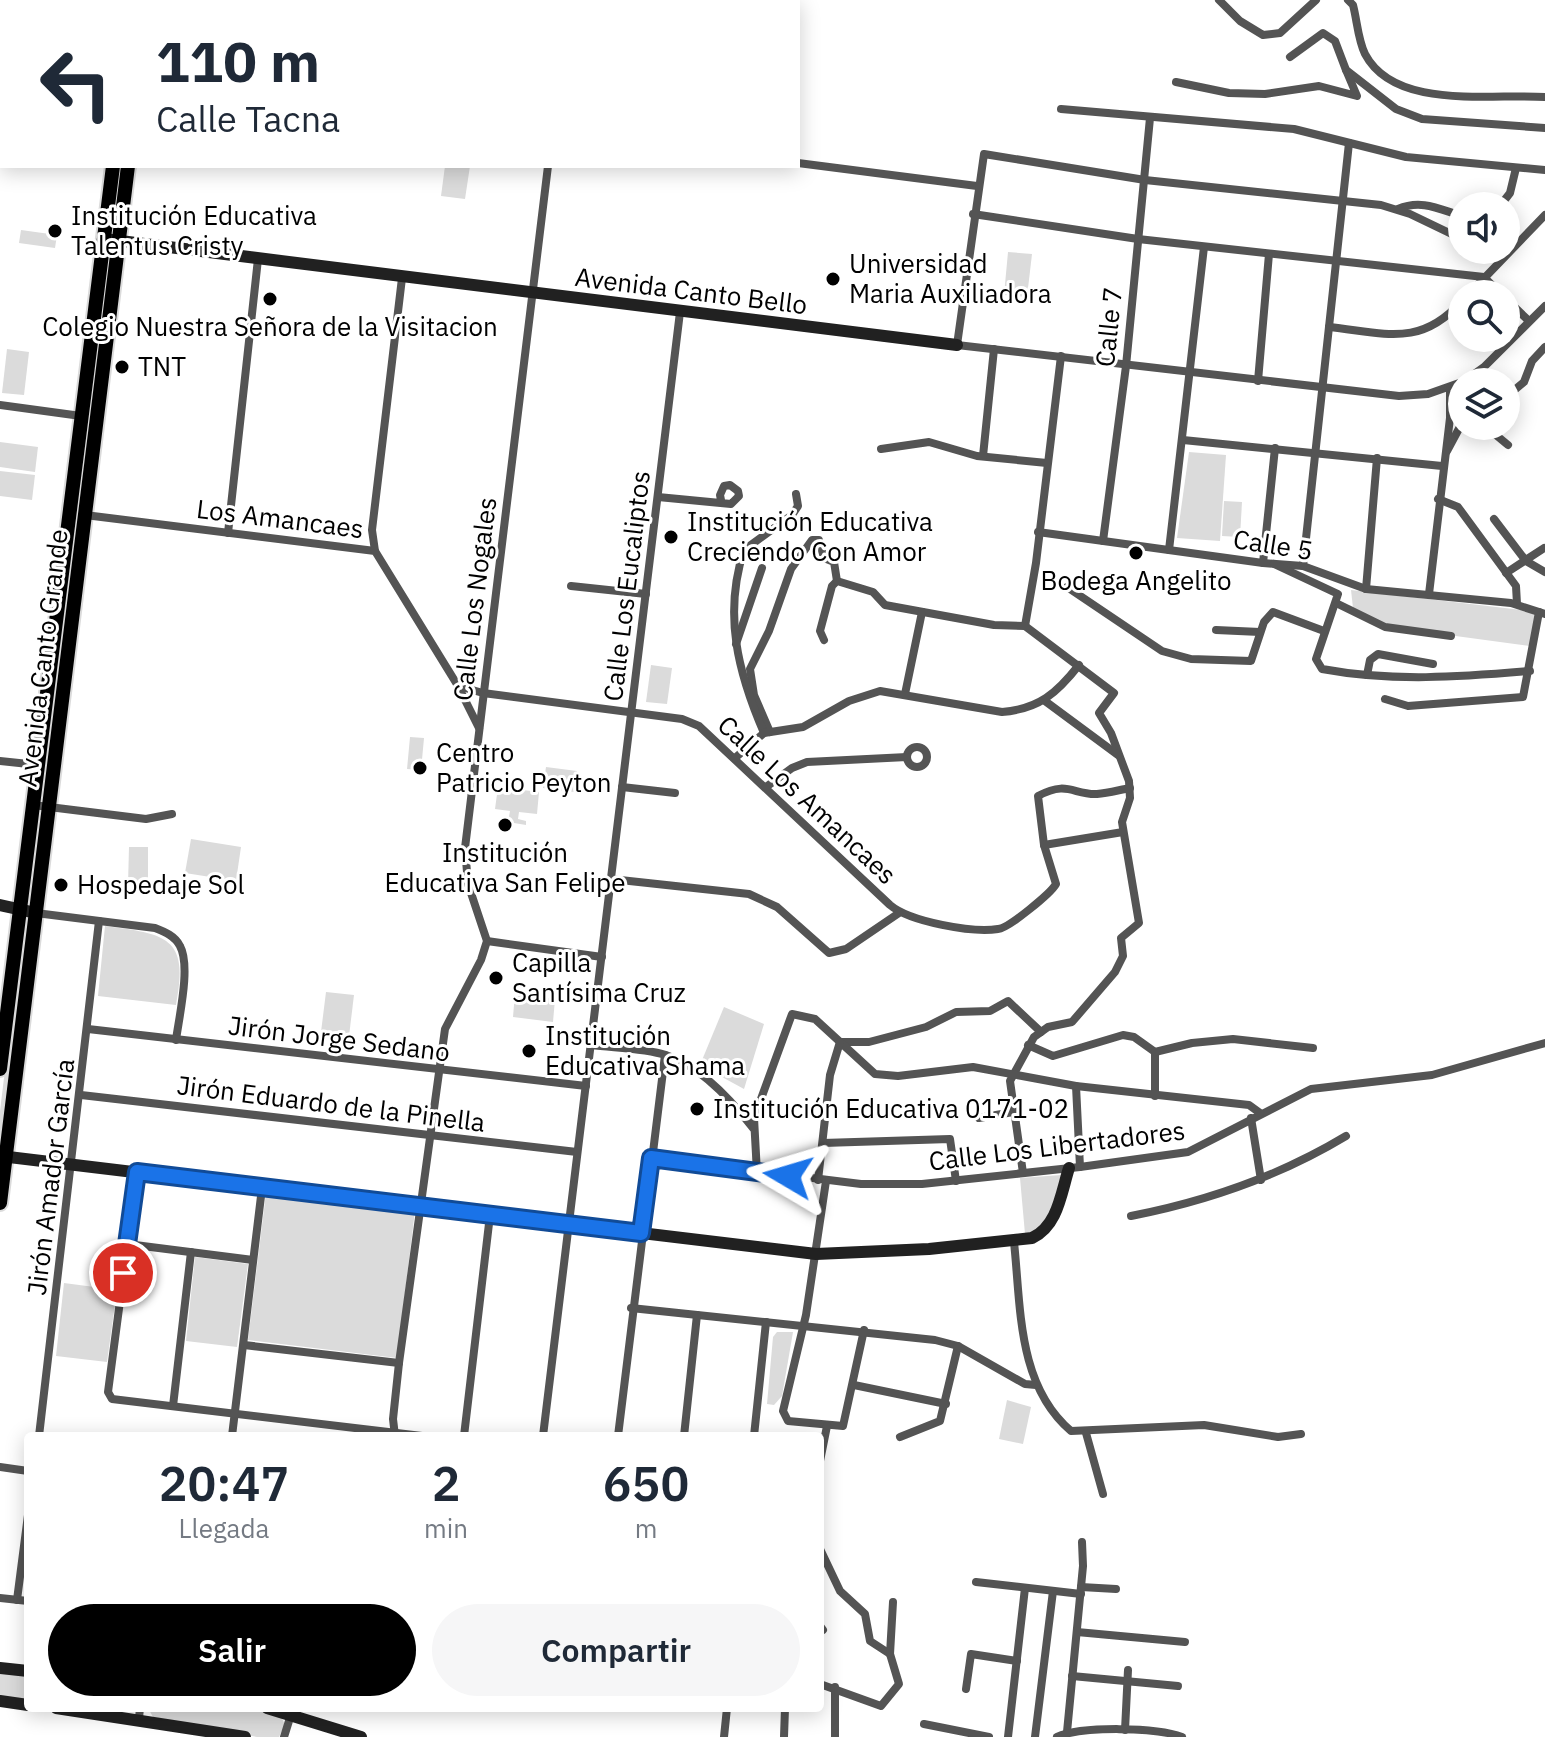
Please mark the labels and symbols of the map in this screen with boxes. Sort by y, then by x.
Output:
place label: Institución Educativa Talentus Cristy [71,198,317,262]
marker: Institución Educativa Talentus Cristy [46,222,64,240]
place label: Universidad Maria Auxiliadora [849,246,1052,310]
street label: Avenida Canto Bello [573,259,809,321]
marker: Universidad Maria Auxiliadora [824,270,842,288]
street label: Calle 7 [1087,285,1129,368]
marker: Colegio Nuestra Señora de la Visitacion [261,290,279,308]
place label: Colegio Nuestra Señora de la Visitacion [42,309,498,343]
place label: TNT [138,349,186,383]
marker: TNT [113,358,131,376]
street label: Calle Los Eucaliptos [595,469,657,703]
street label: Los Amancaes [195,491,366,545]
street label: Calle Los Nogales [445,495,503,703]
place label: Institución Educativa Creciendo Con Amor [687,504,933,568]
street label: Calle 5 [1231,521,1315,567]
street label: Avenida Canto Grande [9,527,75,789]
marker: Institución Educativa Creciendo Con Amor [662,528,680,546]
marker: Bodega Angelito [1127,544,1145,562]
place label: Bodega Angelito [1041,563,1232,597]
street label: Calle Los Amancaes [711,708,904,891]
place label: Centro Patricio Peyton [436,735,612,799]
marker: Centro Patricio Peyton [411,759,429,777]
marker: Institución Educativa San Felipe [496,816,514,834]
place label: Institución Educativa San Felipe [385,835,625,899]
place label: Hospedaje Sol [77,867,245,901]
marker: Hospedaje Sol [52,876,70,894]
place label: Capilla Santísima Cruz [512,945,686,1009]
marker: Capilla Santísima Cruz [487,969,505,987]
street label: Jirón Jorge Sedano [226,1008,452,1068]
place label: Institución Educativa Shama [545,1018,745,1082]
marker: Institución Educativa Shama [520,1042,538,1060]
street label: Jirón Amador García [19,1057,81,1297]
street label: Jirón Eduardo de la Pinella [175,1067,487,1139]
place label: Institución Educativa 0171-02 [713,1091,1069,1125]
marker: Institución Educativa 0171-02 [688,1100,706,1118]
street label: Calle Los Libertadores [927,1112,1187,1178]
position arrow [746,1134,830,1218]
pin [89,1239,157,1307]

